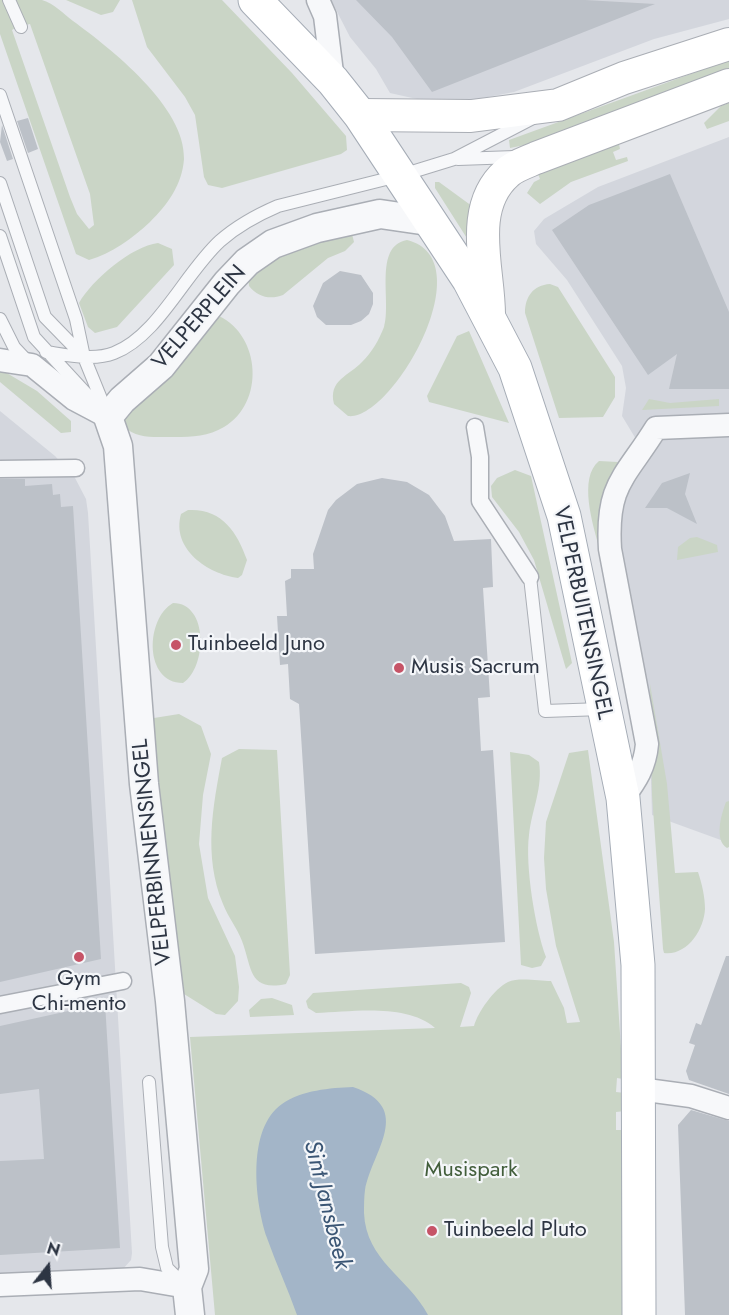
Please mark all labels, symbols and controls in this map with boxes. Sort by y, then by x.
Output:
street label: VELPERPLEIN [148,260,252,376]
street label: VELPERBUITENSINGEL [546,504,618,722]
place label: Tuinbeeld Juno [188,632,325,658]
marker: Tuinbeeld Juno [169,638,183,652]
place label: Musis Sacrum [411,655,540,681]
marker: Musis Sacrum [392,661,406,675]
street label: VELPERBINNENSINGEL [128,738,178,966]
marker: Gym Chi-mento [72,950,86,964]
place label: Gym Chi-mento [32,967,126,1018]
water label: Sint Jansbeek [296,1138,356,1272]
park label: Musispark [424,1158,518,1184]
place label: Tuinbeeld Pluto [444,1218,587,1244]
marker: Tuinbeeld Pluto [425,1224,439,1238]
text: N [44,1236,63,1262]
north arrow [18,1237,78,1297]

